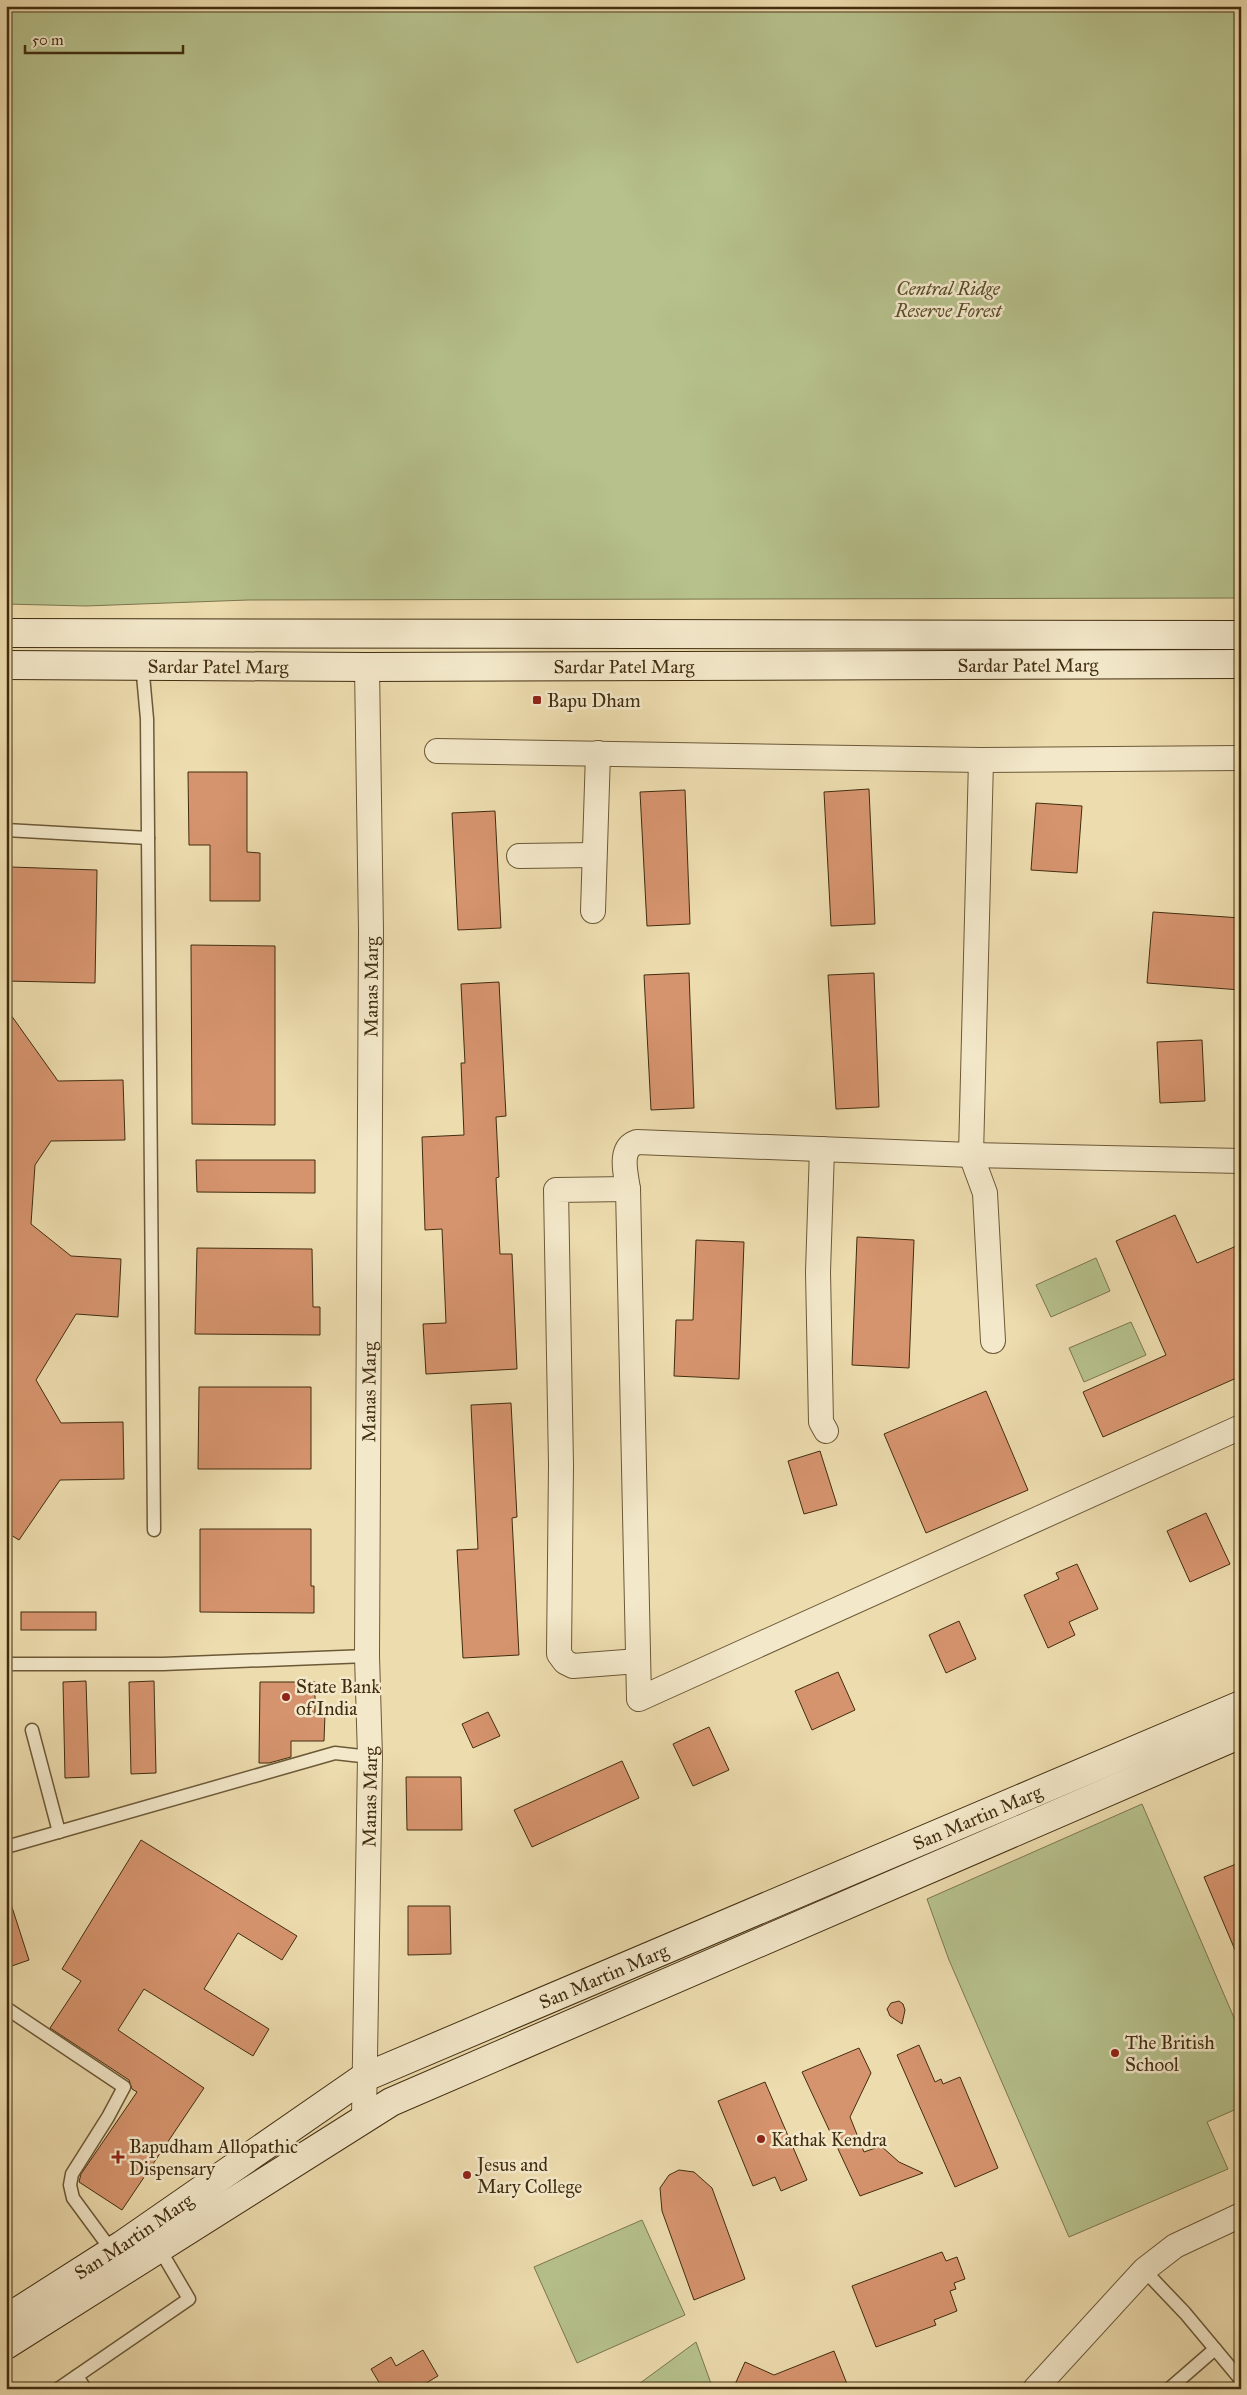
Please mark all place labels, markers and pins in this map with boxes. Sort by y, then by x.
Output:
place label: Bapu Dham [547,689,641,712]
marker: Bapu Dham [531,694,543,706]
place label: State Bank of India [296,1675,380,1720]
marker: State Bank of India [280,1691,292,1703]
place label: The British School [1125,2031,1215,2076]
marker: The British School [1109,2047,1121,2059]
place label: Kathak Kendra [771,2128,888,2151]
marker: Kathak Kendra [755,2133,767,2145]
place label: Bapudham Allopathic Dispensary [129,2135,298,2180]
marker: Bapudham Allopathic Dispensary [111,2150,125,2164]
place label: Jesus and Mary College [475,2153,582,2199]
marker: Jesus and Mary College [461,2169,473,2181]

